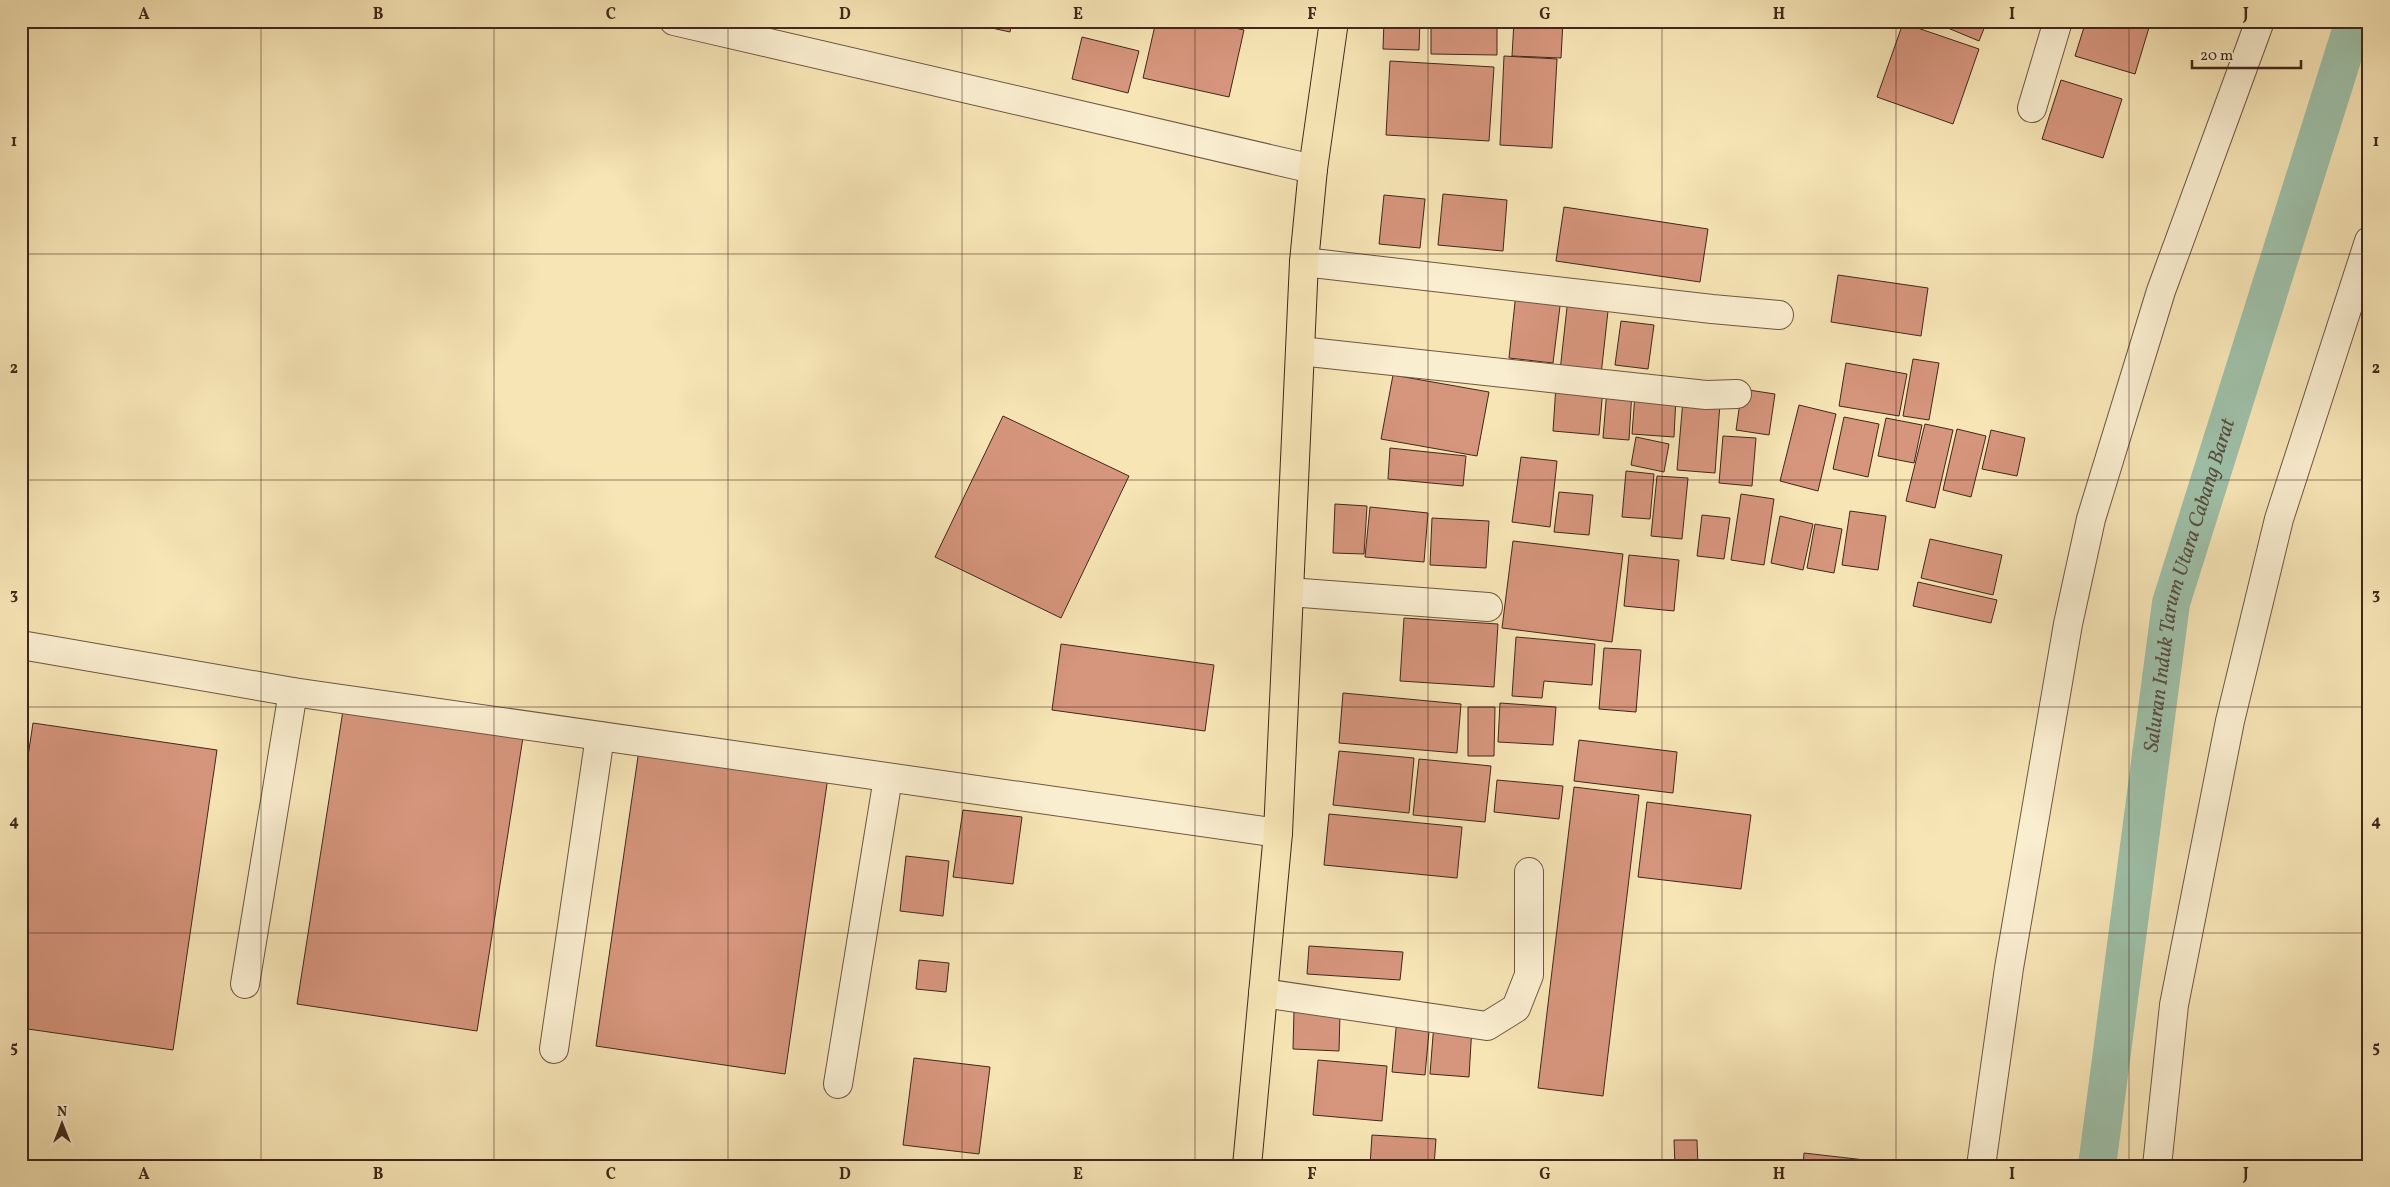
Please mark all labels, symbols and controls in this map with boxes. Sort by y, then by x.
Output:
text: A [138,4,150,26]
text: B [373,4,384,26]
text: C [606,4,616,26]
text: D [839,4,851,26]
text: E [1073,4,1083,26]
text: F [1307,4,1317,26]
text: G [1539,4,1551,26]
text: H [1773,4,1785,26]
text: I [2009,4,2015,26]
text: J [2242,4,2249,26]
scale bar [2192,38,2301,70]
text: 20 m [2200,46,2233,67]
text: 1 [11,131,17,153]
text: 1 [2373,131,2379,153]
text: 2 [10,358,18,380]
text: 2 [2372,358,2380,380]
water label: Saluran Induk Tarum Utara Cabang Barat [2137,414,2243,754]
text: 3 [10,584,18,606]
text: 3 [2372,584,2380,606]
text: 4 [9,811,19,833]
text: 4 [2371,811,2381,833]
text: 5 [10,1037,18,1059]
text: 5 [2372,1037,2380,1059]
north arrow [38,1100,88,1150]
text: N [57,1103,67,1122]
text: A [138,1164,150,1186]
text: B [373,1164,384,1186]
text: C [606,1164,616,1186]
text: D [839,1164,851,1186]
text: E [1073,1164,1083,1186]
text: F [1307,1164,1317,1186]
text: G [1539,1164,1551,1186]
text: H [1773,1164,1785,1186]
text: I [2009,1164,2015,1186]
text: J [2242,1164,2249,1186]

